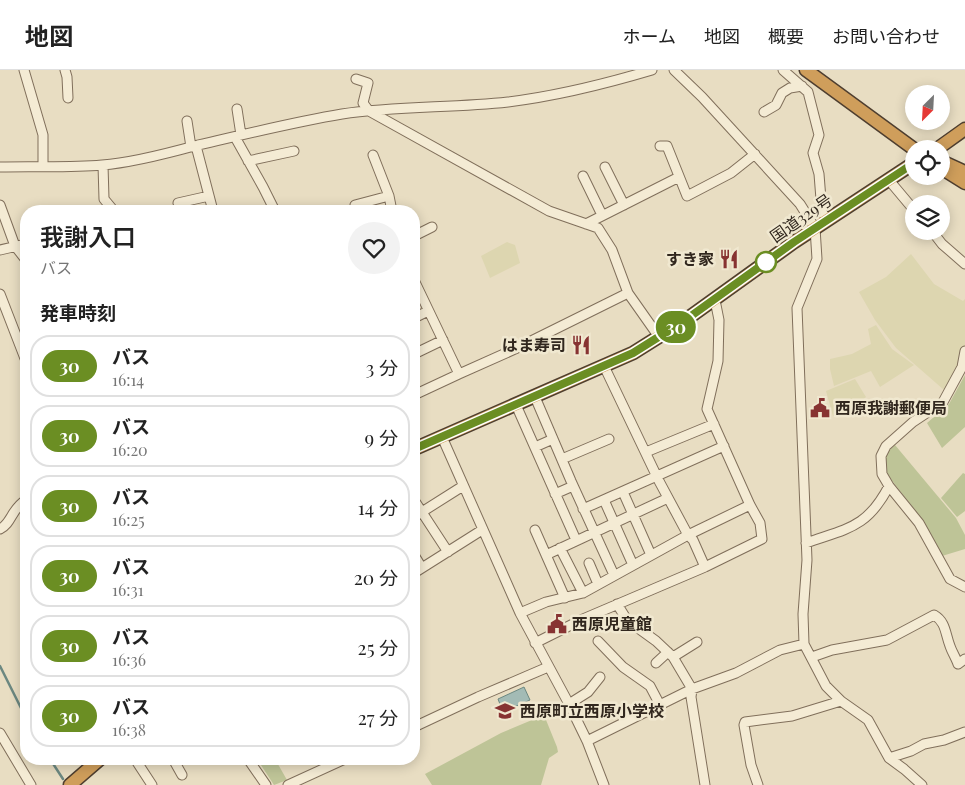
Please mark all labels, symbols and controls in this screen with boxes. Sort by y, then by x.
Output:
text: 地図 [25,19,73,51]
text: ホーム [623,24,676,48]
text: 地図 [704,24,740,48]
text: 概要 [768,24,804,48]
text: お問い合わせ [832,24,940,48]
north arrow [905,85,950,130]
map controls [905,85,950,240]
button: locate [905,140,950,185]
street label: 国道329号 [766,189,836,247]
button: layers [905,195,950,240]
text: 我謝入口 [40,220,136,252]
button: heart [348,222,400,274]
place label: すき家 [666,248,714,269]
restaurant icon: すき家 [718,248,740,270]
unlabelled marker [755,251,777,273]
text: バス [40,257,72,278]
text: 発車時刻 [40,299,116,325]
line badge: 30 [654,311,698,343]
text: 30 [666,315,686,339]
place label: はま寿司 [502,334,566,355]
restaurant icon: はま寿司 [570,334,592,356]
text: バス [112,343,150,369]
text: 30 [59,354,80,378]
text: 3 分 [366,354,398,380]
text: 16:14 [112,369,144,390]
public building icon: 西原我謝郵便局 [809,397,831,419]
place label: 西原我謝郵便局 [835,397,947,418]
text: バス [112,413,150,439]
text: 30 [59,424,80,448]
text: 9 分 [365,424,398,450]
text: 16:20 [112,439,148,460]
text: バス [112,483,150,509]
text: 30 [59,494,80,518]
text: 14 分 [358,494,398,520]
text: 16:25 [112,509,145,530]
text: バス [112,553,150,579]
text: 30 [59,564,80,588]
text: 20 分 [354,564,398,590]
text: 16:31 [112,579,144,600]
public building icon: 西原児童館 [546,613,568,635]
place label: 西原児童館 [572,613,652,634]
text: バス [112,623,150,649]
text: 30 [59,634,80,658]
text: 25 分 [358,634,398,660]
text: 16:36 [112,649,146,670]
text: バス [112,693,150,719]
school or university icon: 西原町立西原小学校 [494,700,516,722]
place label: 西原町立西原小学校 [520,700,664,721]
text: 30 [59,704,80,728]
text: 27 分 [358,704,398,730]
text: 16:38 [112,719,146,740]

